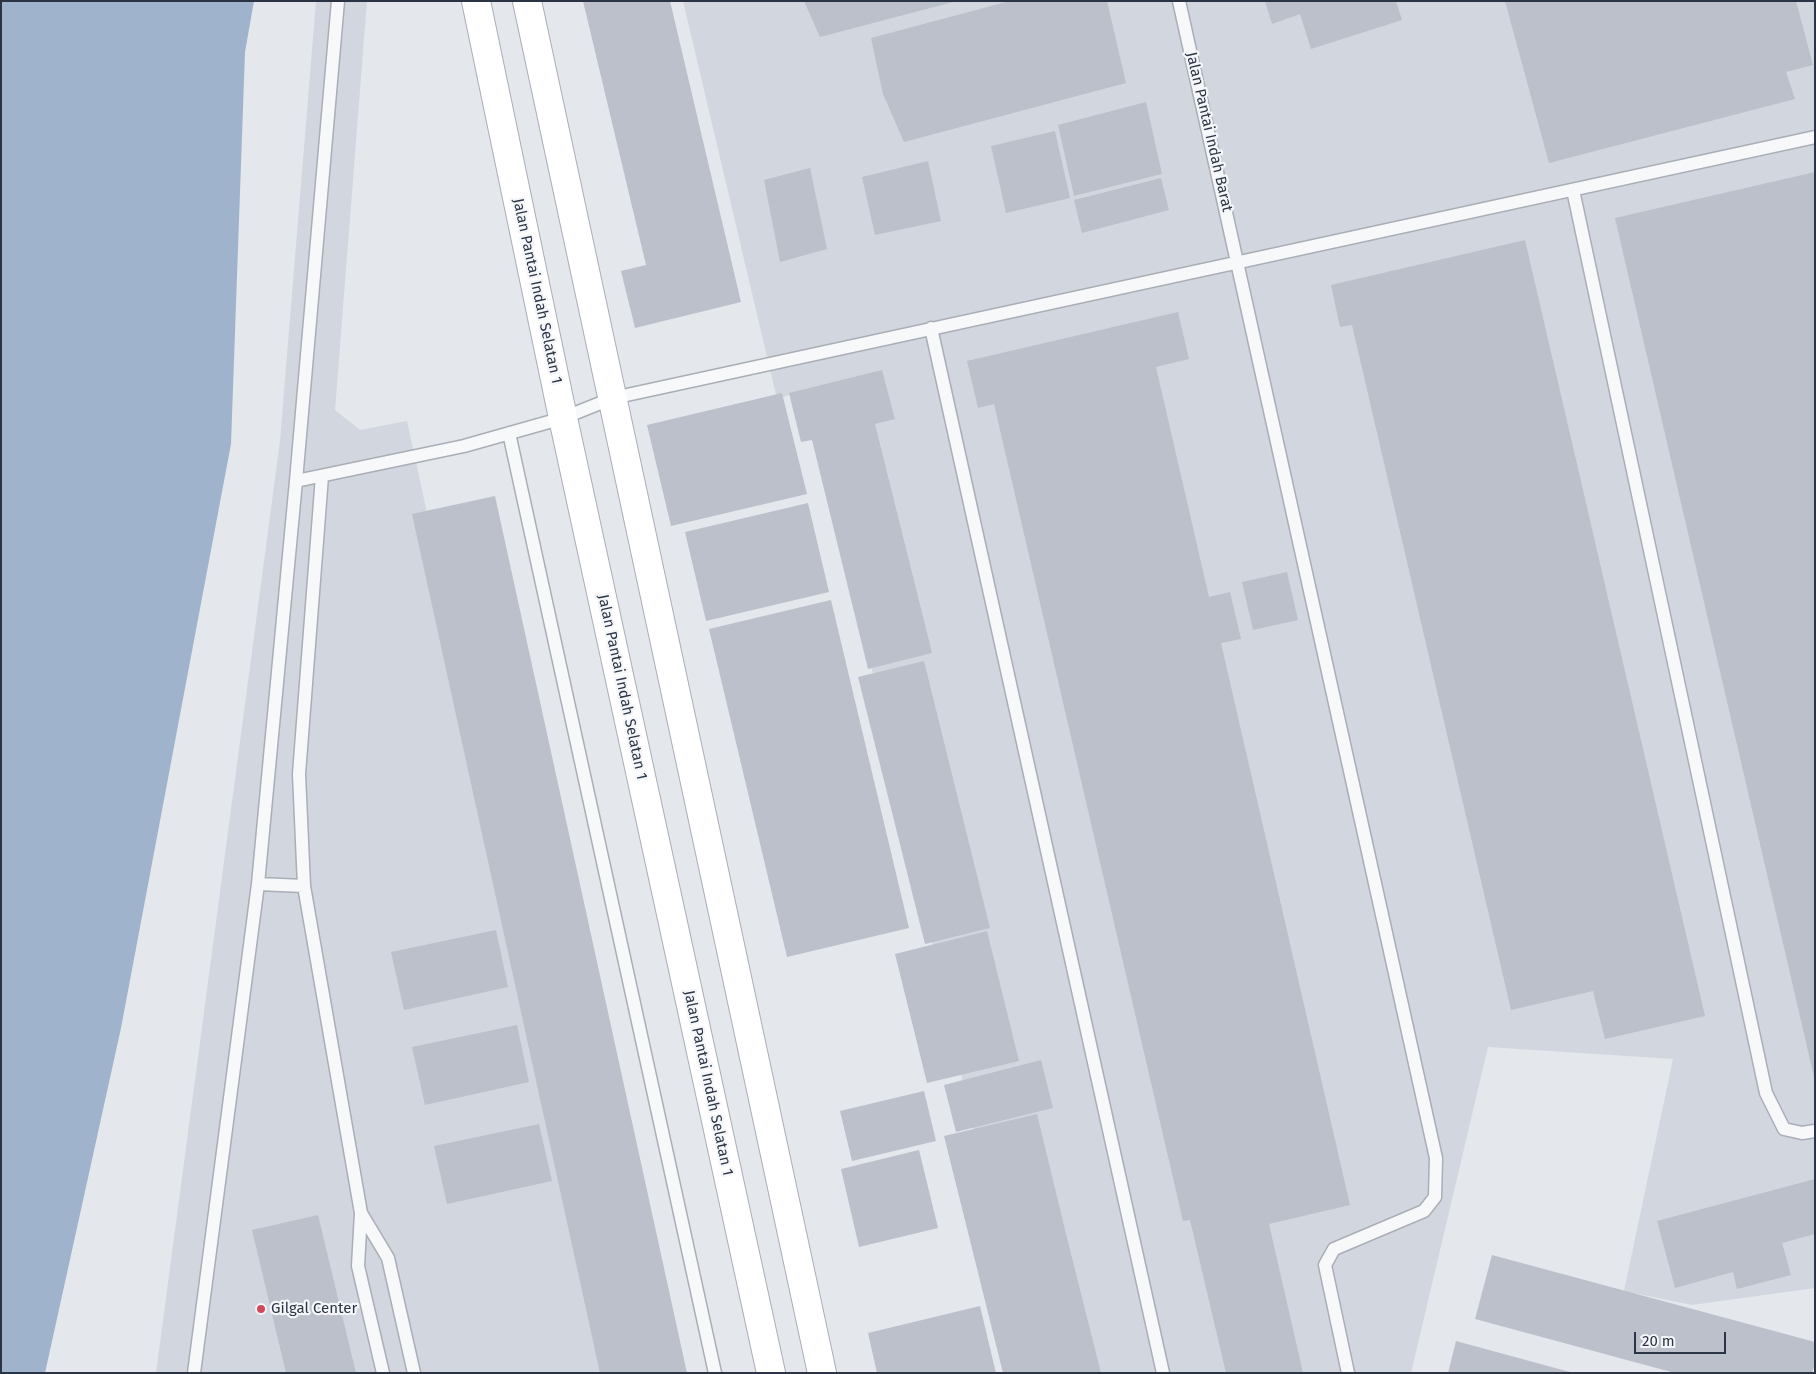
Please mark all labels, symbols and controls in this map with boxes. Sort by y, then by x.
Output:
street label: Jalan Pantai Indah Barat [1182,50,1236,214]
street label: Jalan Pantai Indah Selatan 1 [509,197,565,385]
street label: Jalan Pantai Indah Selatan 1 [594,593,650,781]
street label: Jalan Pantai Indah Selatan 1 [680,989,736,1177]
place label: Gilgal Center [271,1300,357,1318]
marker: Gilgal Center [255,1303,267,1315]
scale bar [1636,1322,1728,1354]
text: 20 m [1642,1332,1675,1350]

